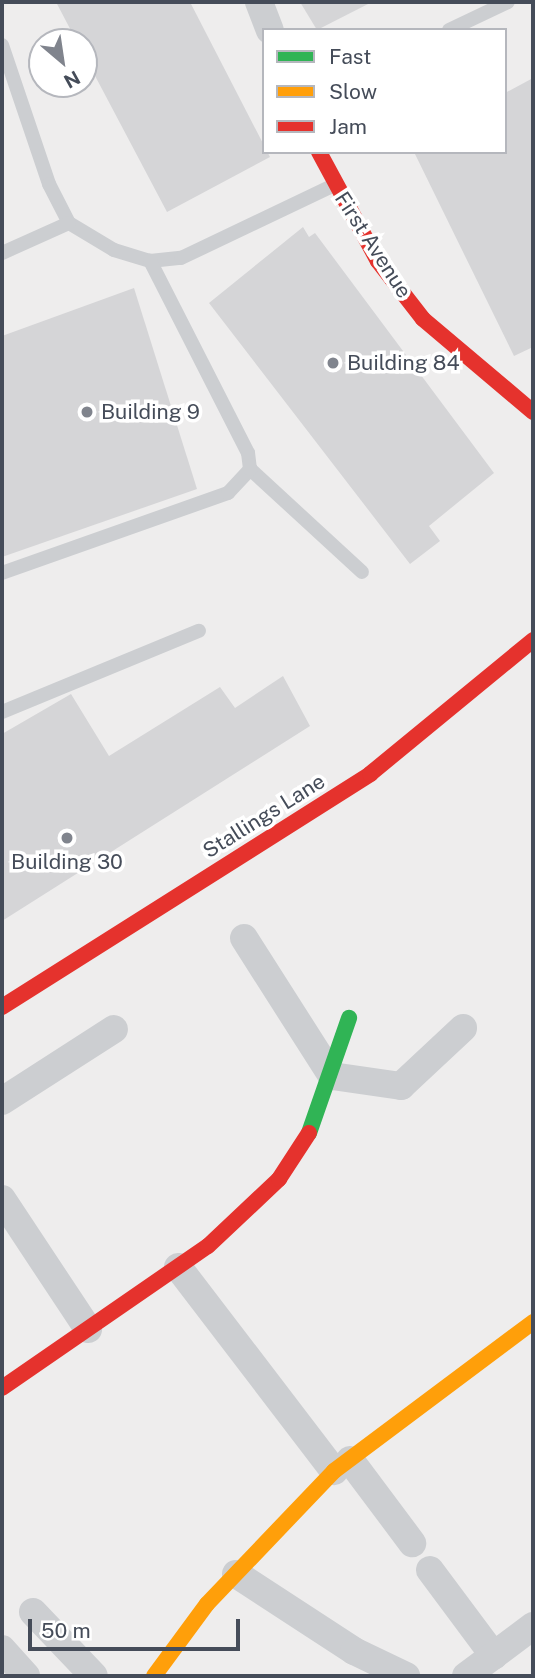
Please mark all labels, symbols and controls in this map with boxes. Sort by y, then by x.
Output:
north arrow [28,28,98,98]
legend [262,28,507,154]
text: Fast [329,44,371,69]
text: N [60,66,84,93]
text: Slow [329,79,377,104]
text: Jam [329,114,367,139]
street label: First Avenue [329,187,417,303]
place label: Building 84 [347,350,460,376]
marker: Building 84 [325,355,341,371]
place label: Building 9 [101,399,200,425]
marker: Building 9 [79,404,95,420]
street label: Stallings Lane [198,768,330,864]
marker: Building 30 [59,830,75,846]
place label: Building 30 [11,849,123,875]
scale bar [32,1604,243,1648]
text: 50 m [41,1618,91,1643]

